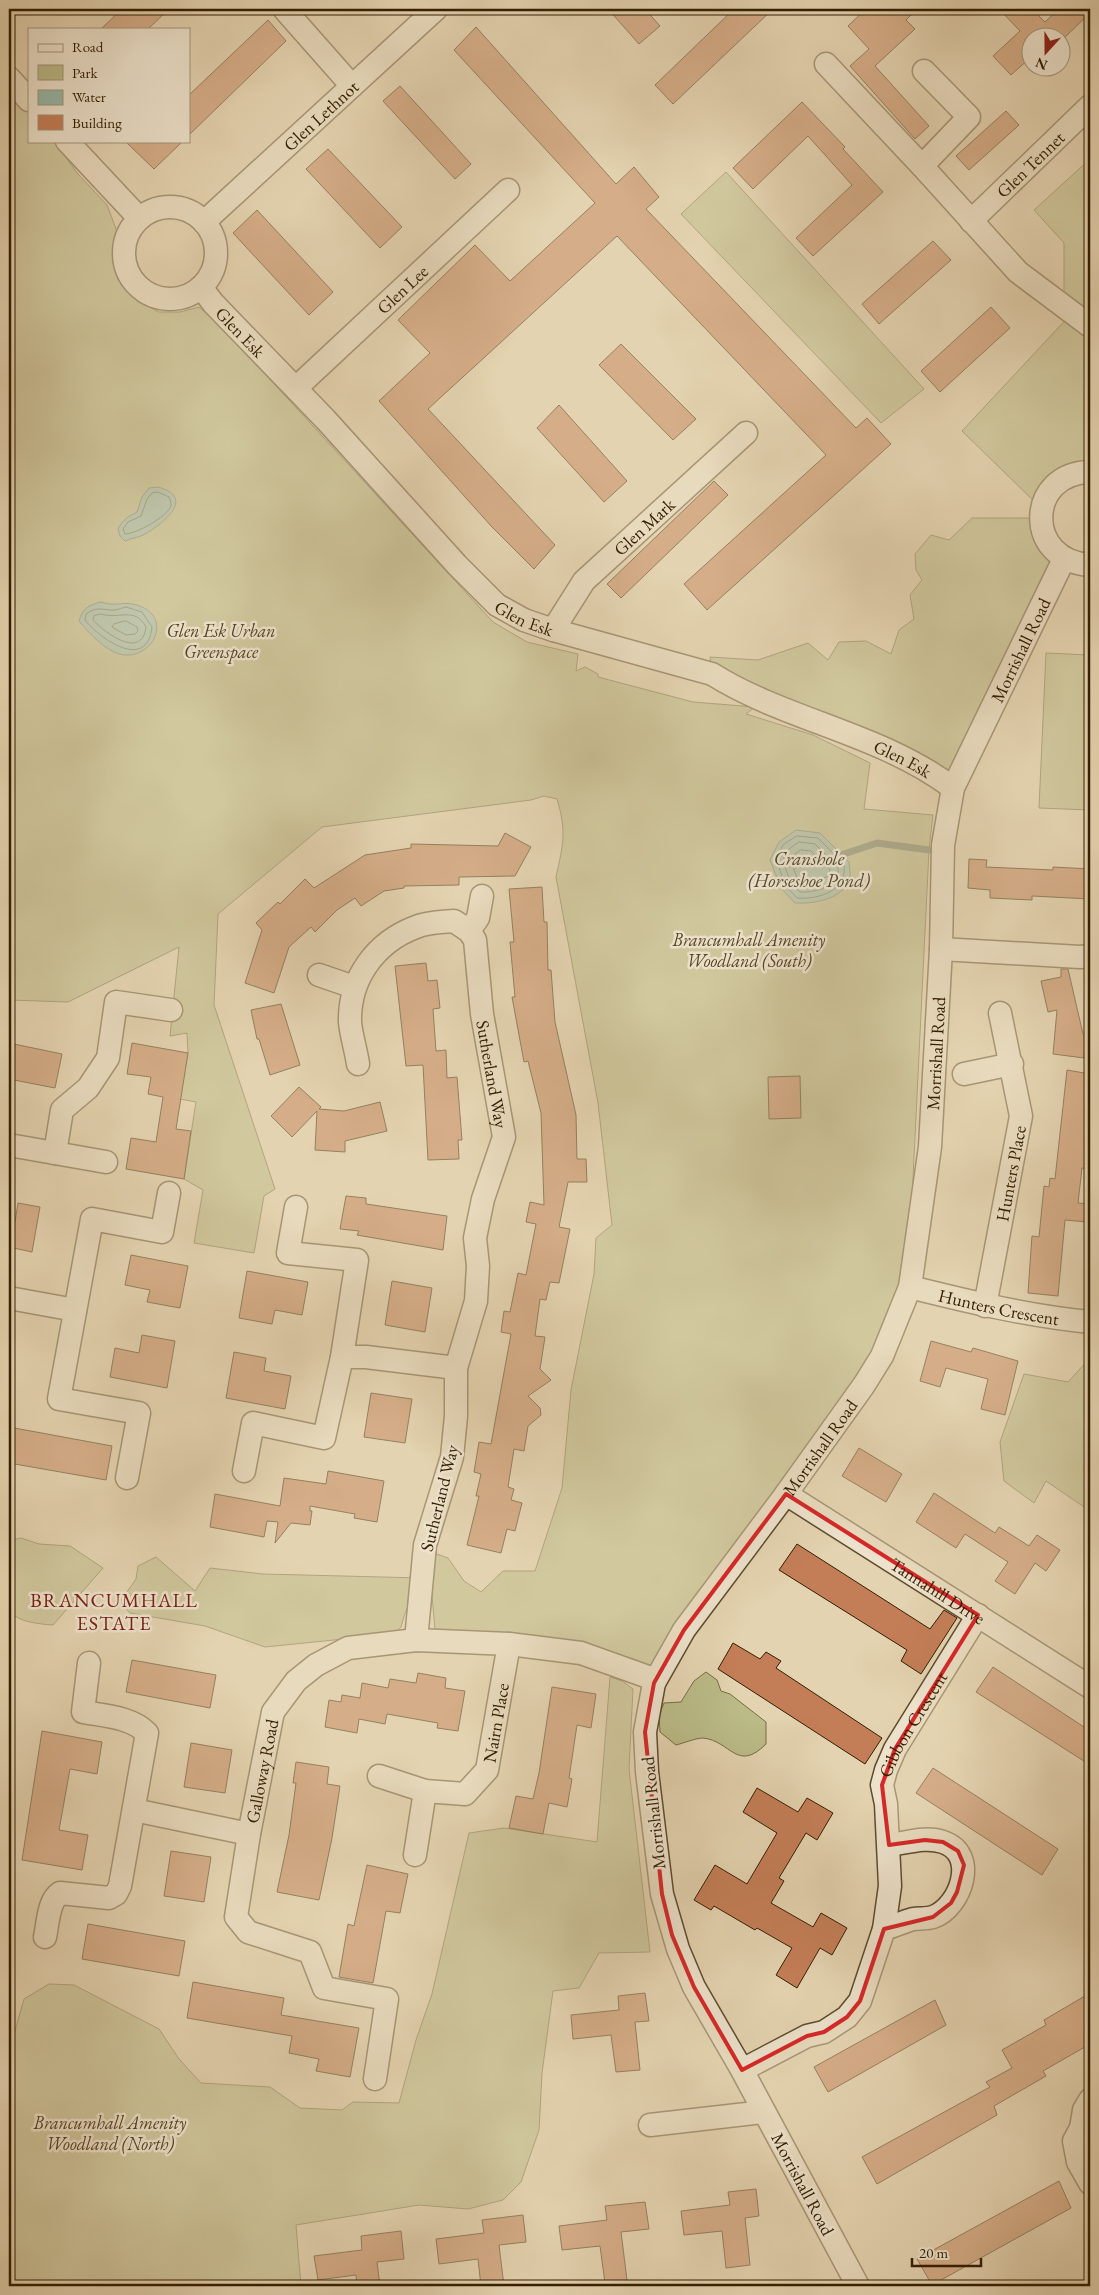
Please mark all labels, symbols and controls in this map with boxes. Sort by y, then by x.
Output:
legend [28,28,190,142]
north arrow [1022,28,1072,78]
text: Road [72,37,104,56]
text: N [1032,53,1050,75]
text: Park [72,63,99,82]
street label: Glen Lethnot [278,75,363,155]
text: Water [72,87,106,106]
text: Building [72,113,122,132]
street label: Glen Tennet [991,125,1069,202]
street label: Glen Lee [371,259,432,319]
street label: Glen Esk [211,301,271,362]
street label: Glen Mark [608,492,680,560]
street label: Morrishall Road [985,593,1055,706]
street label: Glen Esk [491,595,557,641]
park label: Glen Esk Urban Greenspace [166,619,276,664]
street label: Glen Esk [870,734,937,783]
water label: Cranshole (Horseshoe Pond) [748,846,870,893]
park label: Brancumhall Amenity Woodland (South) [672,928,826,972]
street label: Morrishall Road [921,995,950,1111]
street label: Sutherland Way [472,1018,514,1130]
street label: Hunters Place [990,1123,1030,1223]
street label: Hunters Crescent [936,1283,1061,1330]
street label: Morrishall Road [777,1393,862,1500]
street label: Sutherland Way [415,1442,463,1554]
street label: Tannahill Drive [886,1552,990,1629]
district label: BRANCUMHALL ESTATE [30,1587,198,1636]
street label: Gibbon Crescent [873,1667,952,1779]
street label: Nairn Place [477,1681,513,1764]
street label: Galloway Road [240,1716,283,1825]
street label: Morrishall Road [636,1755,670,1871]
park label: Brancumhall Amenity Woodland (North) [33,2111,187,2155]
street label: Morrishall Road [766,2129,840,2240]
scale bar [912,2235,980,2267]
text: 20 m [919,2243,948,2262]

